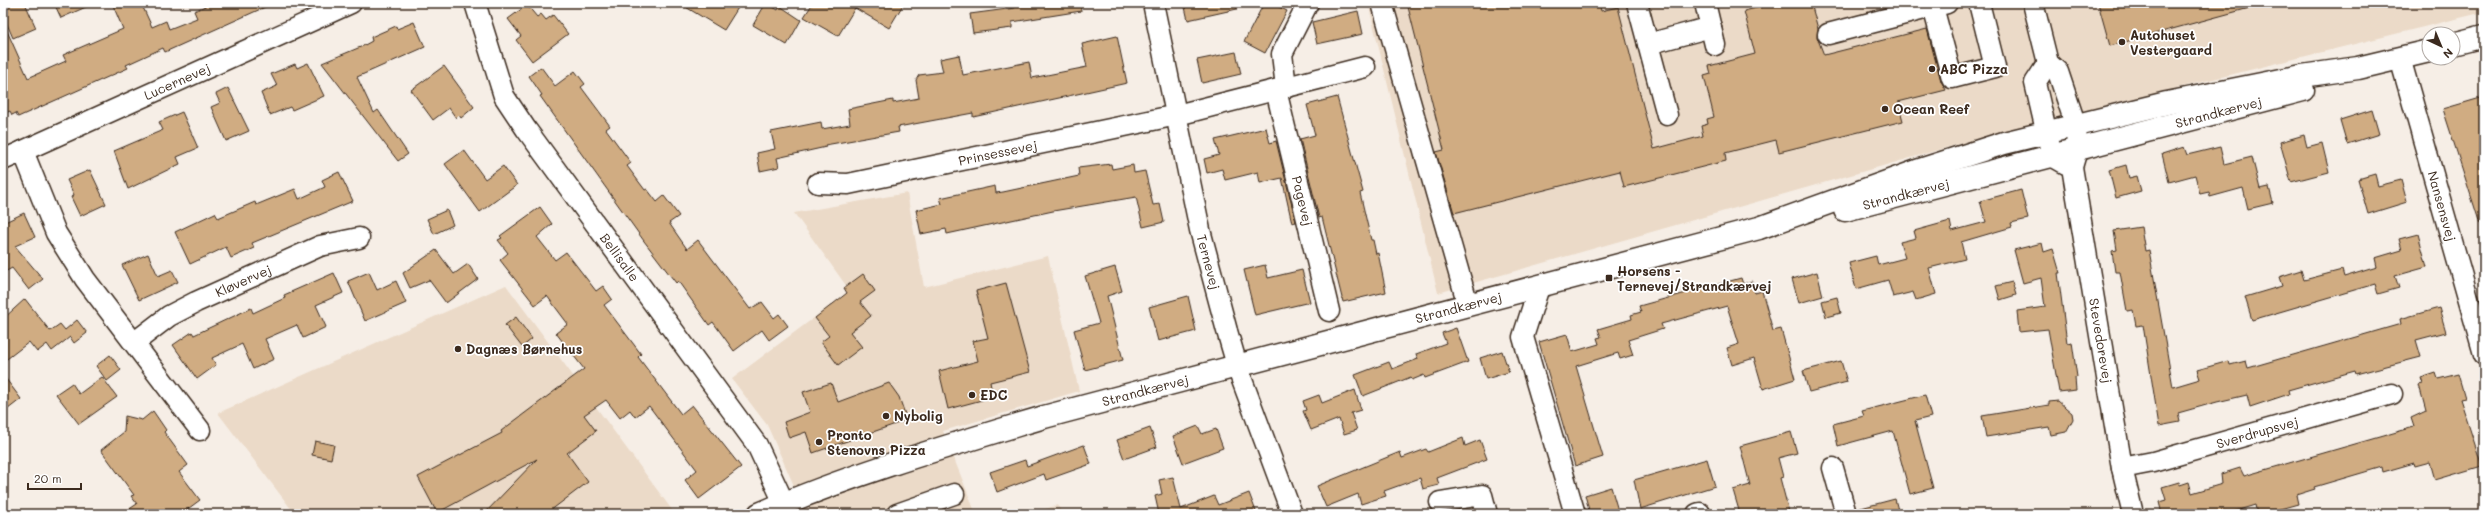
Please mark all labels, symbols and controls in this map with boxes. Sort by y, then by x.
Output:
place label: Autohuset Vestergaard [2130,26,2212,58]
north arrow [2421,26,2461,66]
marker: Autohuset Vestergaard [2117,37,2127,47]
text: N [2440,45,2457,62]
street label: Lucernevej [141,59,213,103]
place label: ABC Pizza [1940,60,2008,77]
marker: ABC Pizza [1927,64,1937,74]
street label: Strandkærvej [2173,92,2263,131]
place label: Ocean Reef [1893,100,1970,117]
marker: Ocean Reef [1880,104,1890,114]
street label: Prinsessevej [957,136,1039,169]
street label: Nansensvej [2424,169,2461,243]
street label: Pagevej [1289,174,1317,228]
street label: Strandkærvej [1861,174,1951,213]
street label: Bellisalle [597,230,643,284]
street label: Ternevej [1194,232,1225,291]
street label: Kløvervej [212,260,274,300]
place label: Horsens - Ternevej/Strandkærvej [1617,262,1772,294]
marker: Horsens - Ternevej/Strandkærvej [1604,273,1614,283]
street label: Strandkærvej [1413,287,1504,327]
street label: Stevedorevej [2086,297,2117,384]
place label: Dagnæs Børnehus [466,340,582,357]
marker: Dagnæs Børnehus [453,344,463,354]
street label: Strandkærvej [1100,370,1190,409]
place label: EDC [980,386,1008,403]
marker: EDC [967,390,977,400]
place label: Nybolig [894,407,943,425]
marker: Nybolig [881,411,891,421]
street label: Sverdrupsvej [2214,412,2300,452]
place label: Pronto Stenovns Pizza [827,426,926,458]
marker: Pronto Stenovns Pizza [814,437,824,447]
scale bar [28,465,81,491]
text: 20 m [34,470,62,486]

